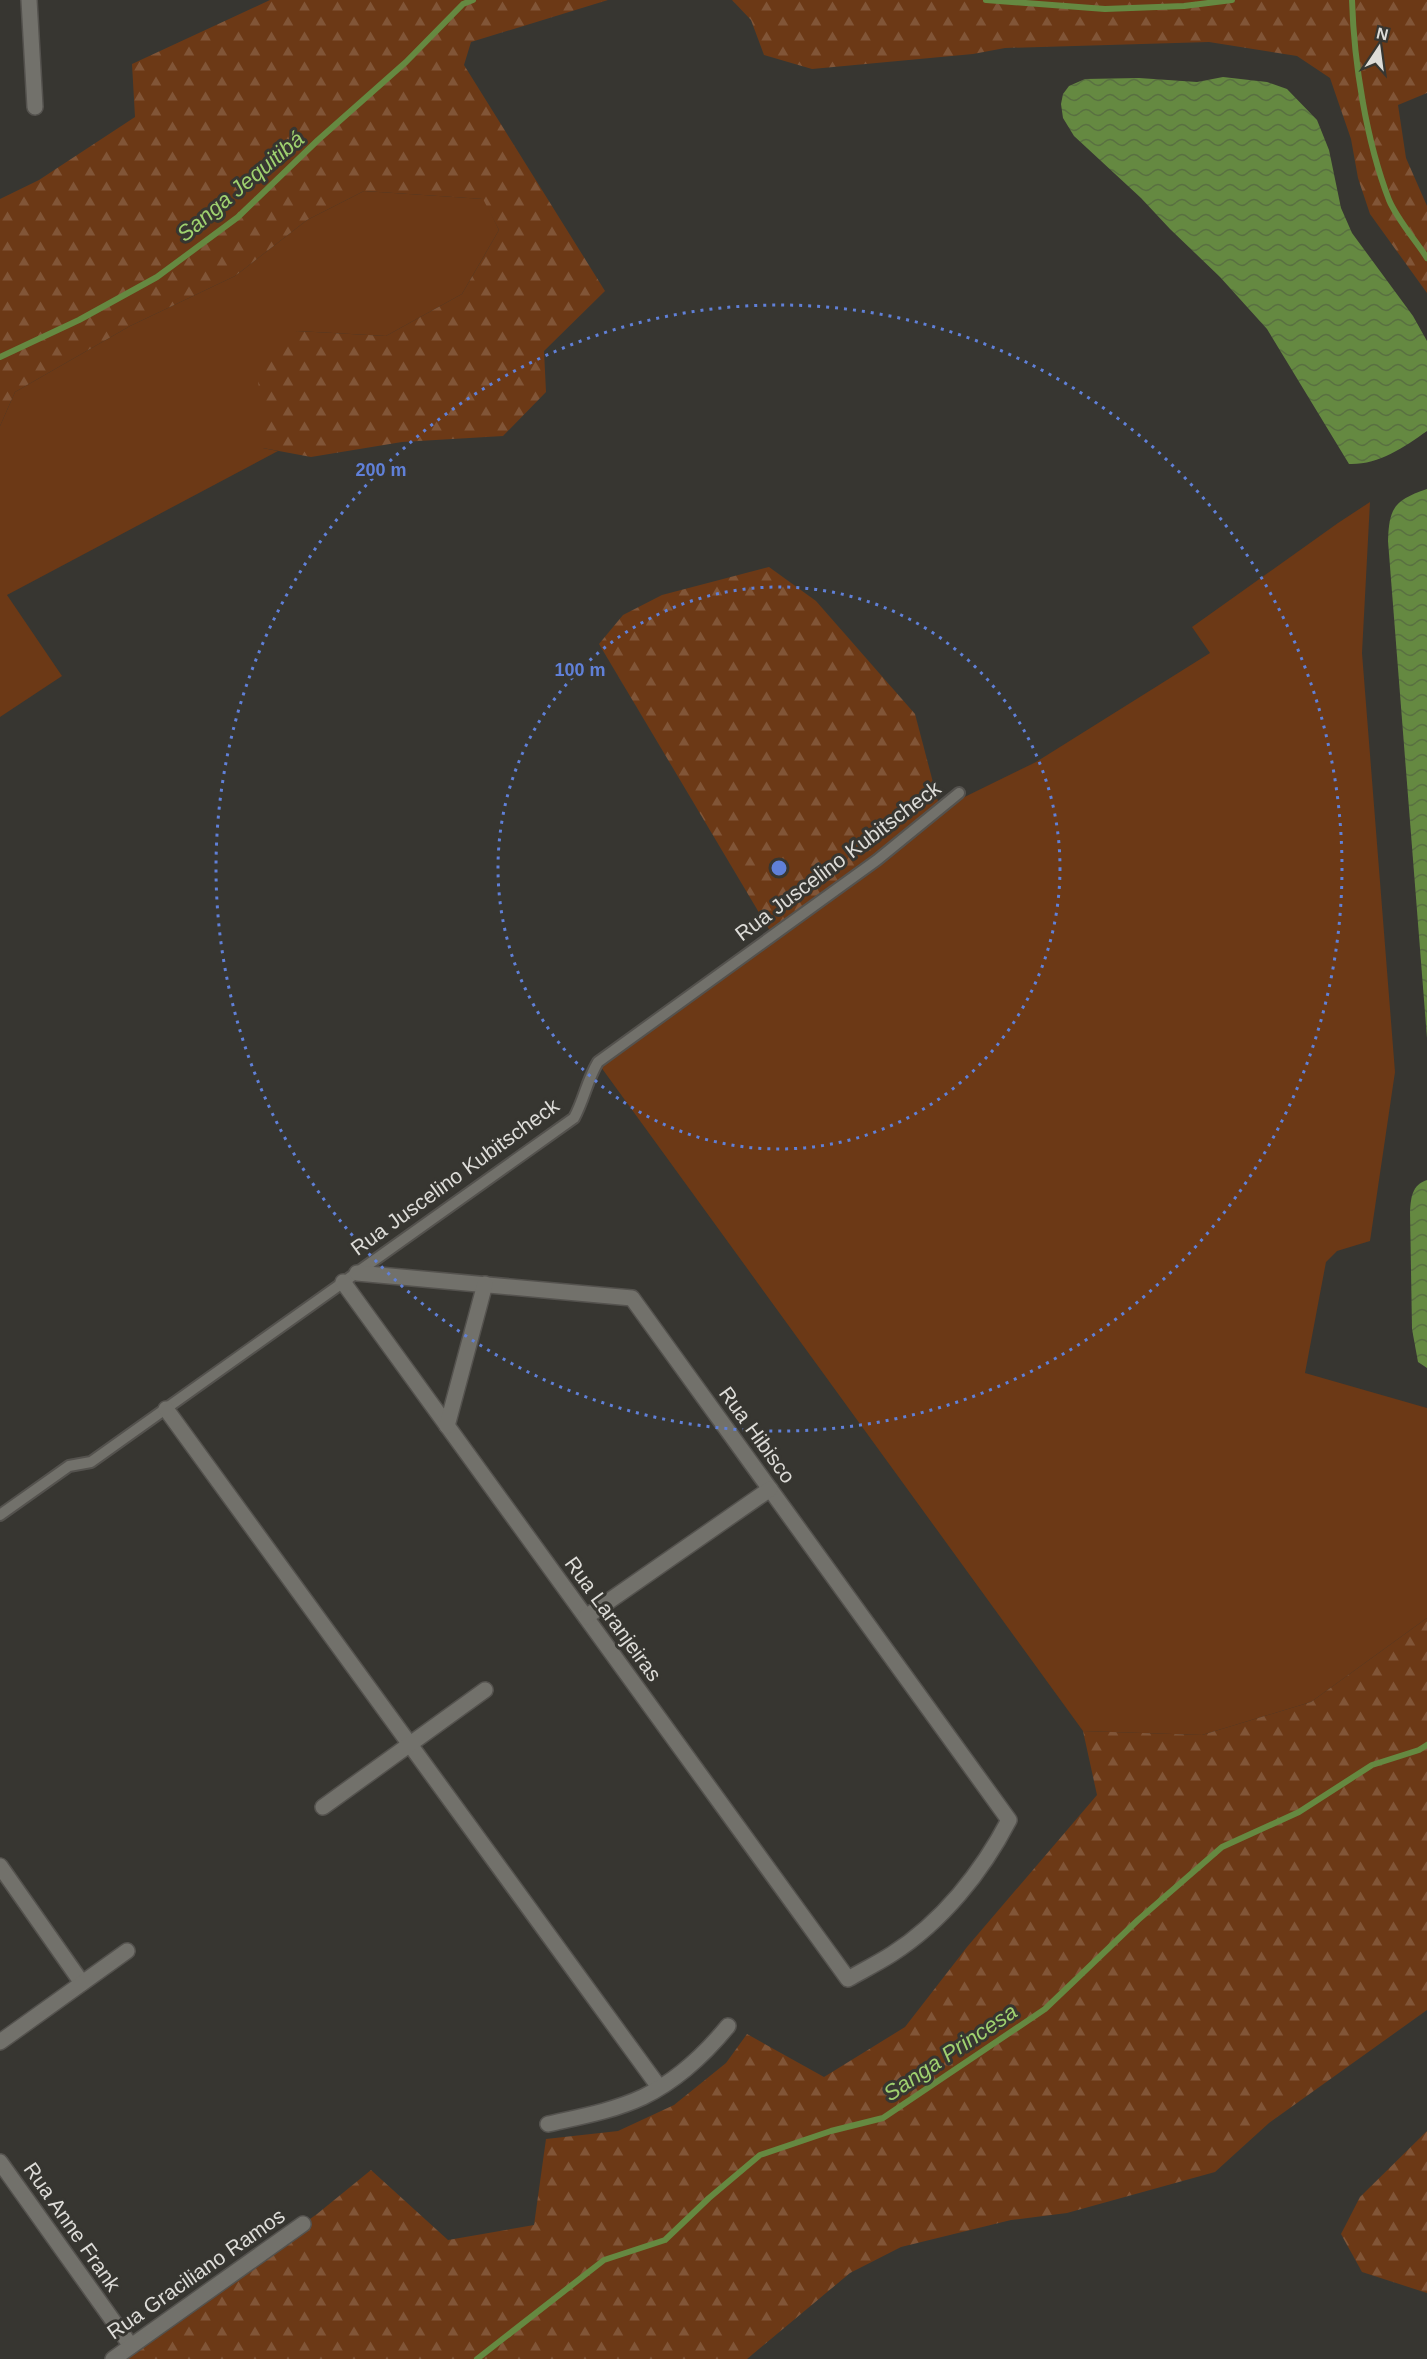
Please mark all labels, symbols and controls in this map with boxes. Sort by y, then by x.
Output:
north arrow [1349,18,1409,78]
text: N [1375,24,1390,43]
water label: Sanga Jequitibá [172,126,309,247]
text: 200 m [355,460,407,480]
text: 100 m [554,660,606,680]
street label: Rua Juscelino Kubitscheck [731,776,945,945]
centre of rings [769,858,789,878]
street label: Rua Juscelino Kubitscheck [346,1093,563,1260]
street label: Rua Hibisco [715,1382,800,1487]
street label: Rua Laranjeiras [561,1552,666,1685]
water label: Sanga Princesa [879,1999,1022,2106]
street label: Rua Anne Frank [19,2158,126,2296]
street label: Rua Graciliano Ramos [103,2204,289,2344]

